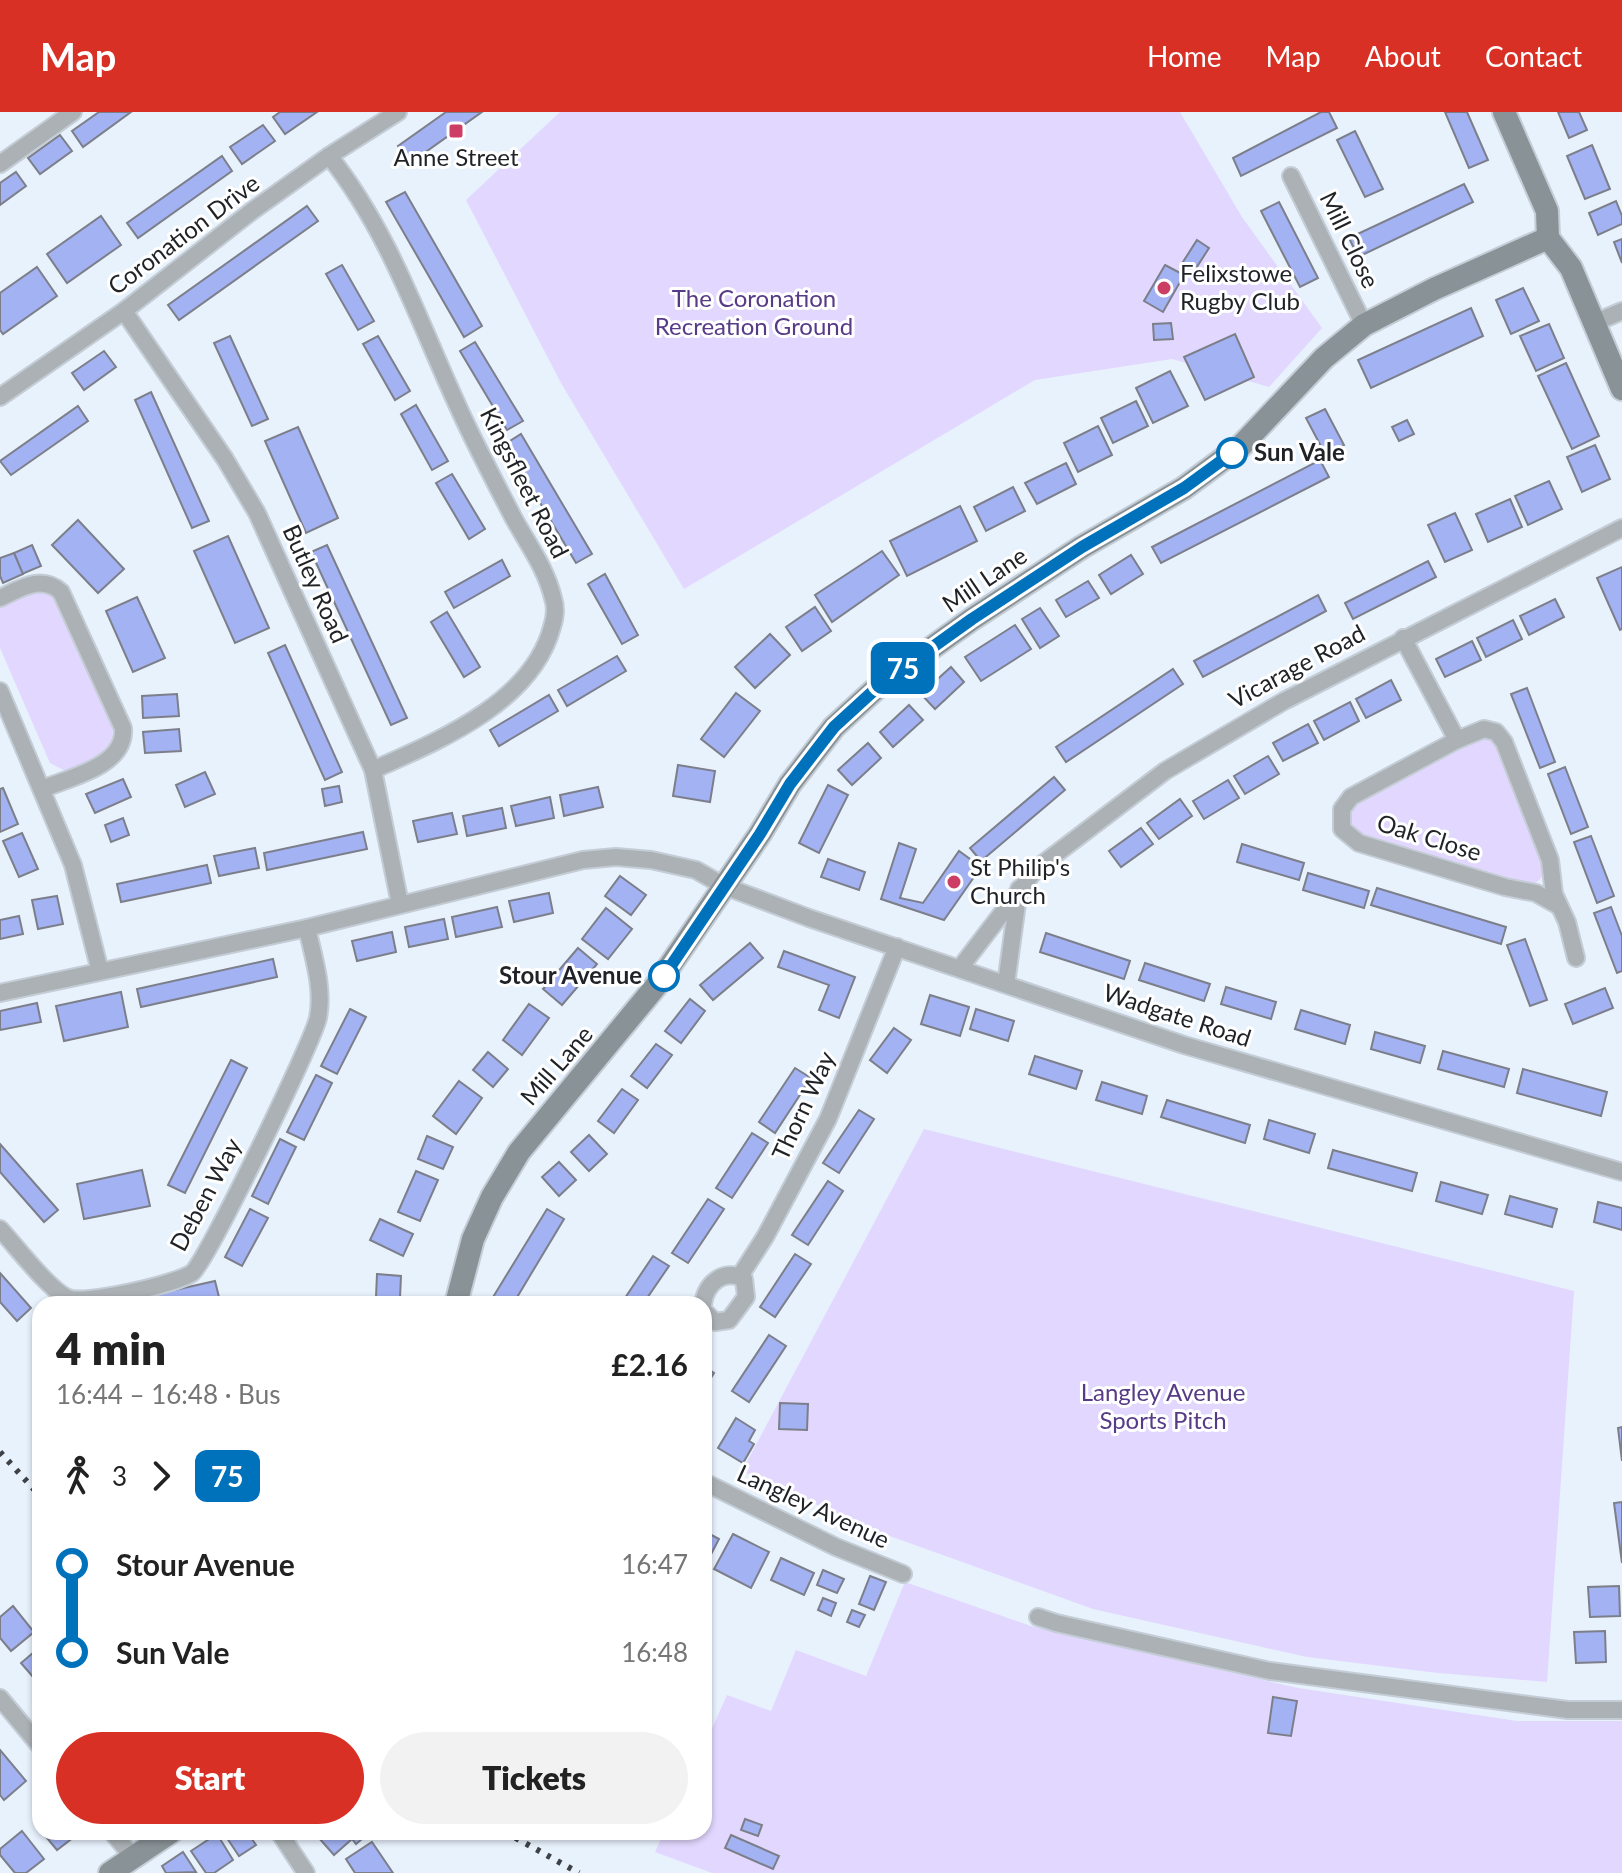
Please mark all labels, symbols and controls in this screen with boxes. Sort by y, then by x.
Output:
text: Map [40,33,116,79]
text: Home [1147,39,1222,73]
text: Map [1266,39,1321,73]
text: About [1365,39,1441,73]
text: Contact [1485,39,1582,73]
marker: Anne Street [447,122,465,140]
place label: Anne Street [394,142,519,171]
street label: Coronation Drive [102,168,264,300]
street label: Mill Close [1315,186,1386,292]
place label: Felixstowe Rugby Club [1180,258,1300,315]
marker: Felixstowe Rugby Club [1155,279,1173,297]
park label: The Coronation Recreation Ground [655,283,853,340]
street label: Kingsfleet Road [475,402,576,563]
place label: Sun Vale [1254,437,1345,466]
marker: Sun Vale [1217,438,1247,468]
street label: Butley Road [277,520,355,647]
street label: Mill Lane [936,540,1032,618]
street label: Vicarage Road [1223,618,1369,714]
line badge: 75 [867,642,939,694]
text: 75 [887,651,919,685]
street label: Oak Close [1374,807,1485,866]
place label: St Philip's Church [970,852,1070,909]
marker: St Philip's Church [945,873,963,891]
place label: Stour Avenue [499,960,642,989]
marker: Stour Avenue [649,961,679,991]
street label: Wadgate Road [1100,977,1255,1052]
street label: Mill Lane [514,1019,598,1111]
street label: Thorn Way [765,1046,841,1164]
street label: Deben Way [163,1132,247,1256]
text: 4 min [56,1322,166,1374]
text: £2.16 [611,1346,688,1382]
park label: Langley Avenue Sports Pitch [1081,1377,1245,1434]
text: 16:44 – 16:48 · Bus [56,1378,280,1410]
icon: walk [56,1454,100,1498]
icon: forward [139,1454,183,1498]
street label: Langley Avenue [733,1458,894,1554]
text: 75 [211,1459,244,1493]
text: 3 [112,1460,127,1492]
text: Stour Avenue [116,1546,295,1582]
text: 16:47 [621,1548,688,1580]
text: Sun Vale [116,1634,229,1670]
text: 16:48 [621,1636,688,1668]
button: Start [56,1732,364,1824]
button: Tickets [380,1732,688,1824]

